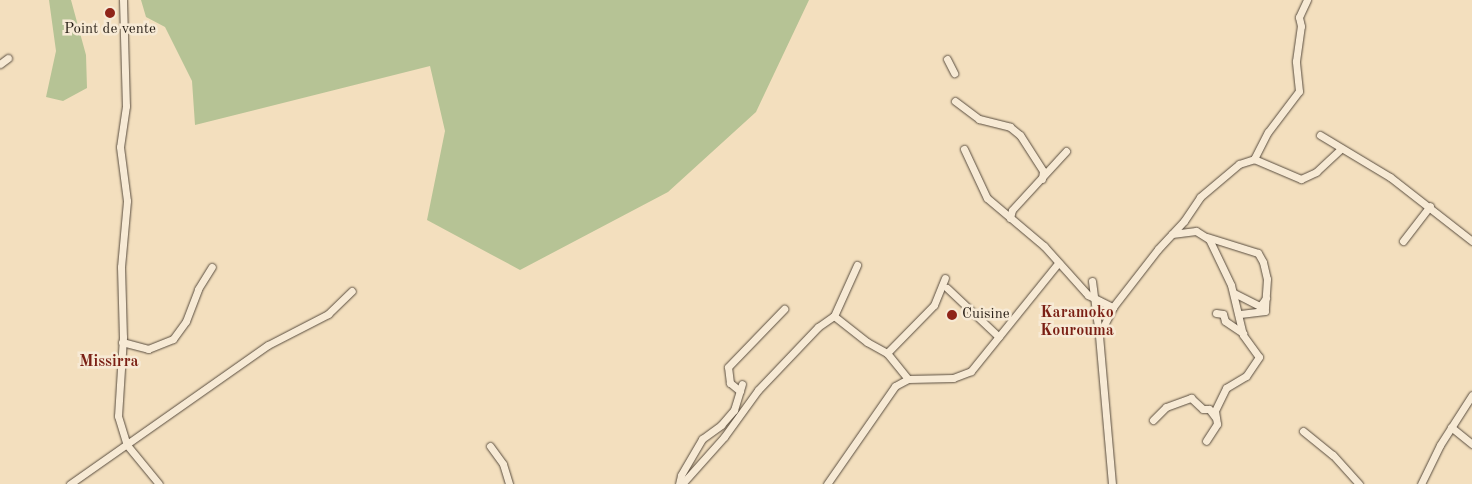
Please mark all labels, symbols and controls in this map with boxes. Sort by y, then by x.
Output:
marker: Point de vente [104,7,116,19]
place label: Point de vente [64,21,156,39]
district label: Karamoko Kourouma [1040,303,1114,341]
place label: Cuisine [962,306,1010,324]
marker: Cuisine [946,309,958,321]
district label: Missirra [79,352,139,372]

